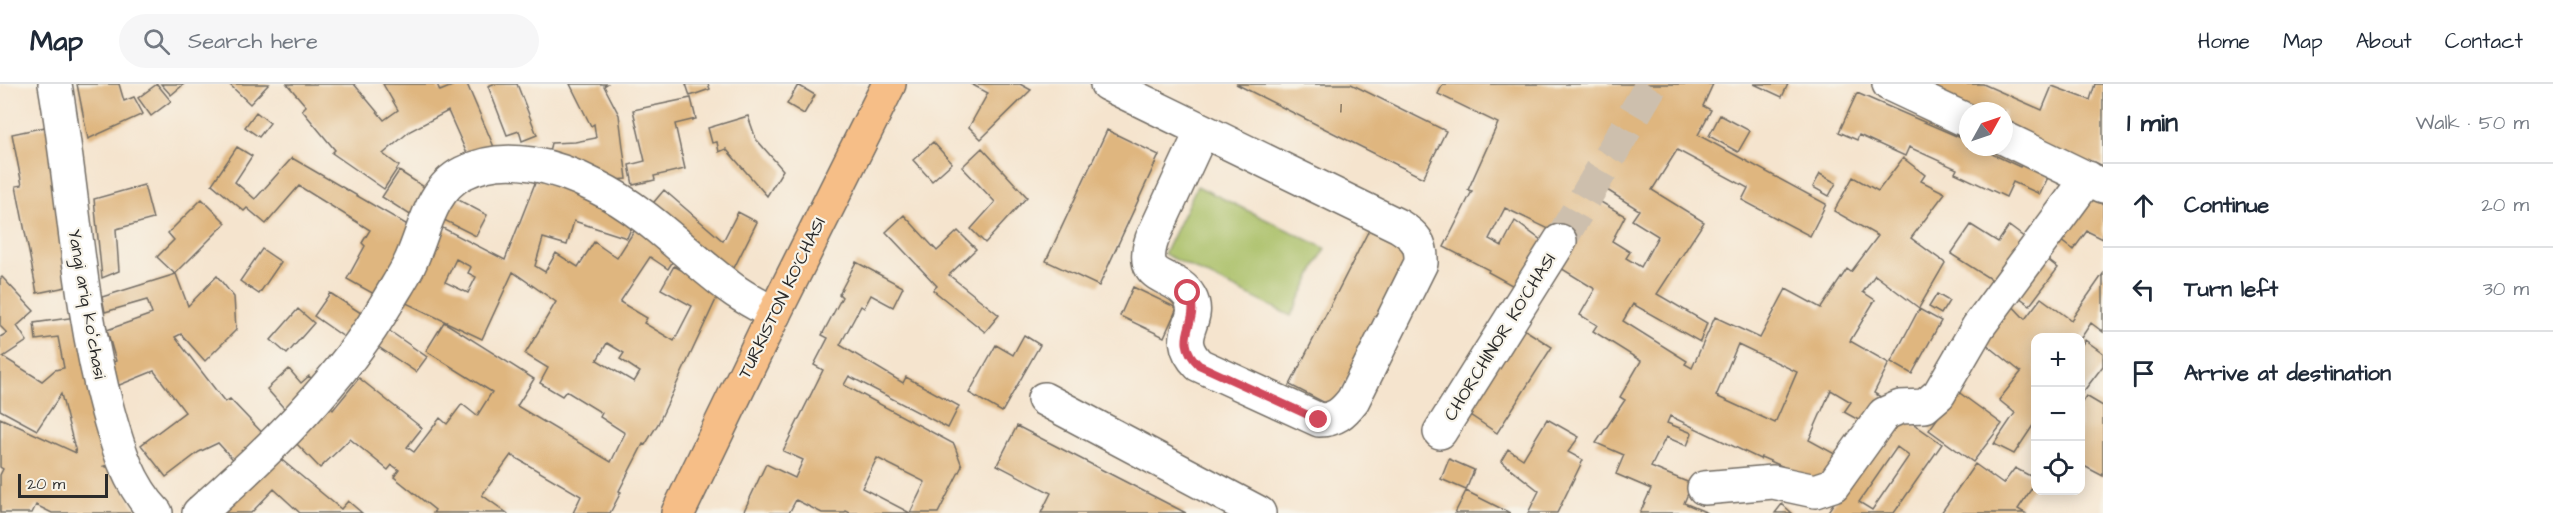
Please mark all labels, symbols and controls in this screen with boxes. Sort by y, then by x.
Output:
search box [119,14,539,68]
text: Map [30,22,83,61]
icon: search [140,25,173,58]
text: Search here [188,26,318,57]
text: Home [2198,27,2250,56]
text: Map [2283,27,2323,56]
text: About [2356,27,2412,56]
text: Contact [2445,27,2523,56]
house number: 1 [1340,98,1342,119]
north arrow [1959,102,2013,156]
text: 1 min [2127,105,2178,141]
text: Walk · 50 m [2415,109,2529,137]
icon: ahead [2127,189,2160,222]
text: Continue [2184,190,2269,221]
text: 20 m [2481,191,2529,219]
street label: TURKISTON KO’CHASI [732,213,832,383]
street label: Yangi ariq koʻchasi [61,227,113,381]
street label: CHORCHINOR KO'CHASI [1438,248,1562,426]
icon: left [2127,273,2160,306]
text: Turn left [2184,274,2278,305]
text: 30 m [2483,275,2529,303]
route start [1174,279,1200,305]
map controls [2031,333,2085,495]
button: + [2031,333,2085,387]
icon: arrive [2127,357,2160,390]
text: Arrive at destination [2184,358,2391,389]
button: − [2031,387,2085,441]
route end [1305,406,1331,432]
button: locate [2031,441,2085,495]
scale bar [18,471,108,498]
text: 20 m [27,473,65,495]

